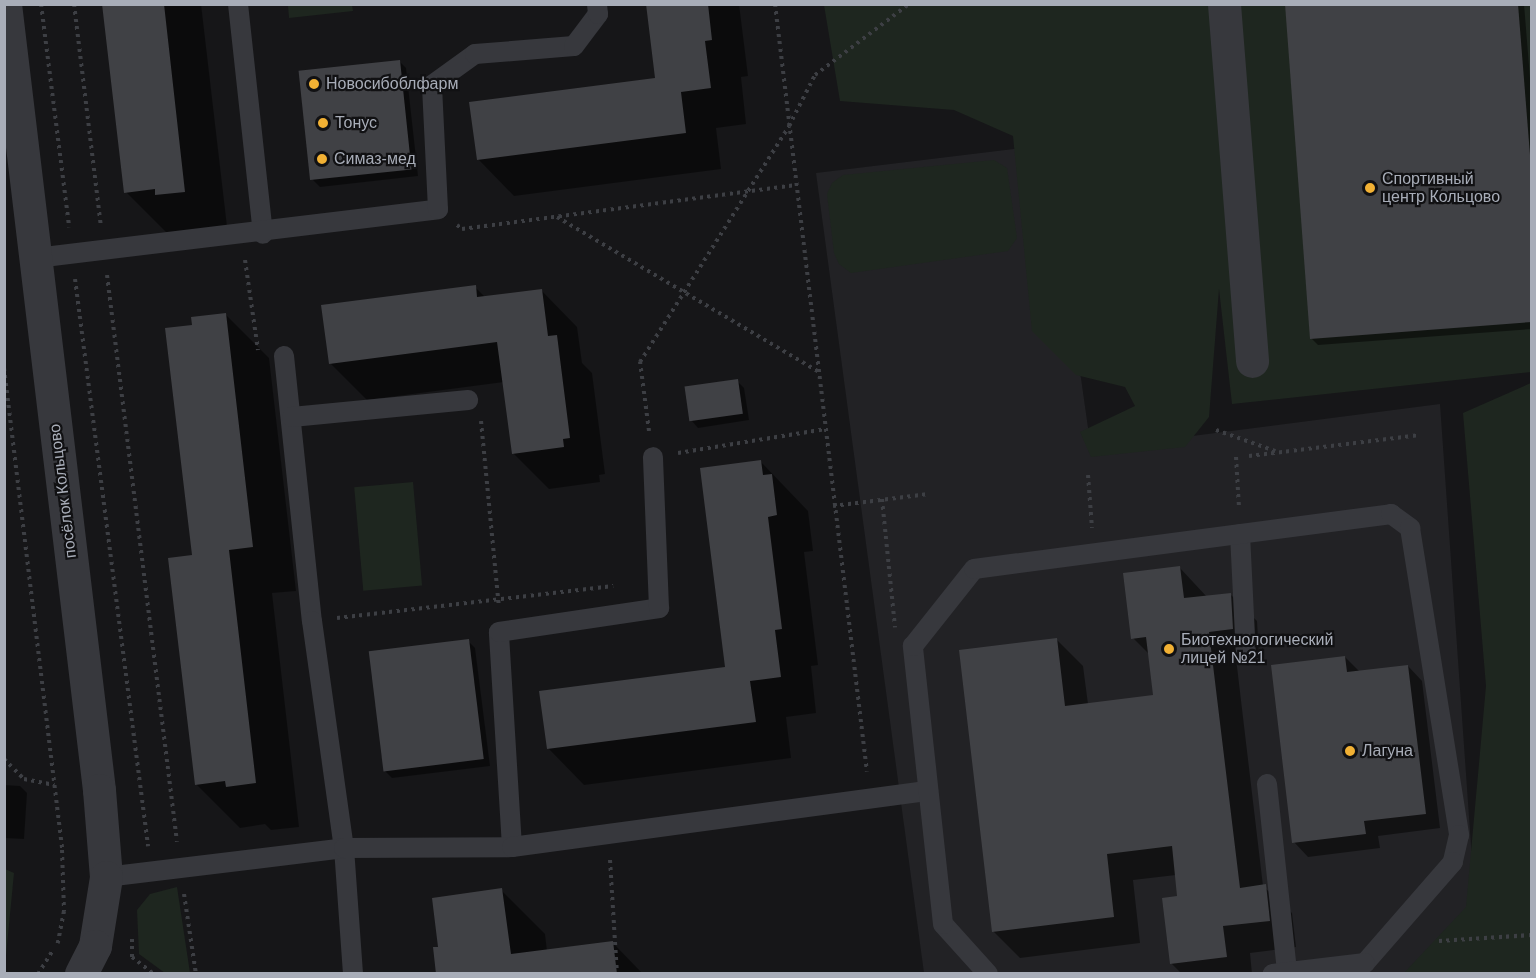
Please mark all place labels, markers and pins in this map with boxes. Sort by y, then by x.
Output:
place label: Новосибоблфарм [326,74,458,94]
marker: Новосибоблфарм [307,77,321,91]
place label: Тонус [335,113,377,133]
marker: Тонус [316,116,330,130]
place label: Симаз-мед [334,149,416,169]
marker: Симаз-мед [315,152,329,166]
place label: Спортивный центр Кольцово [1382,169,1500,207]
marker: Спортивный центр Кольцово [1363,181,1377,195]
place label: Биотехнологический лицей №21 [1181,630,1333,668]
marker: Биотехнологический лицей №21 [1162,642,1176,656]
place label: Лагуна [1362,741,1413,761]
marker: Лагуна [1343,744,1357,758]

